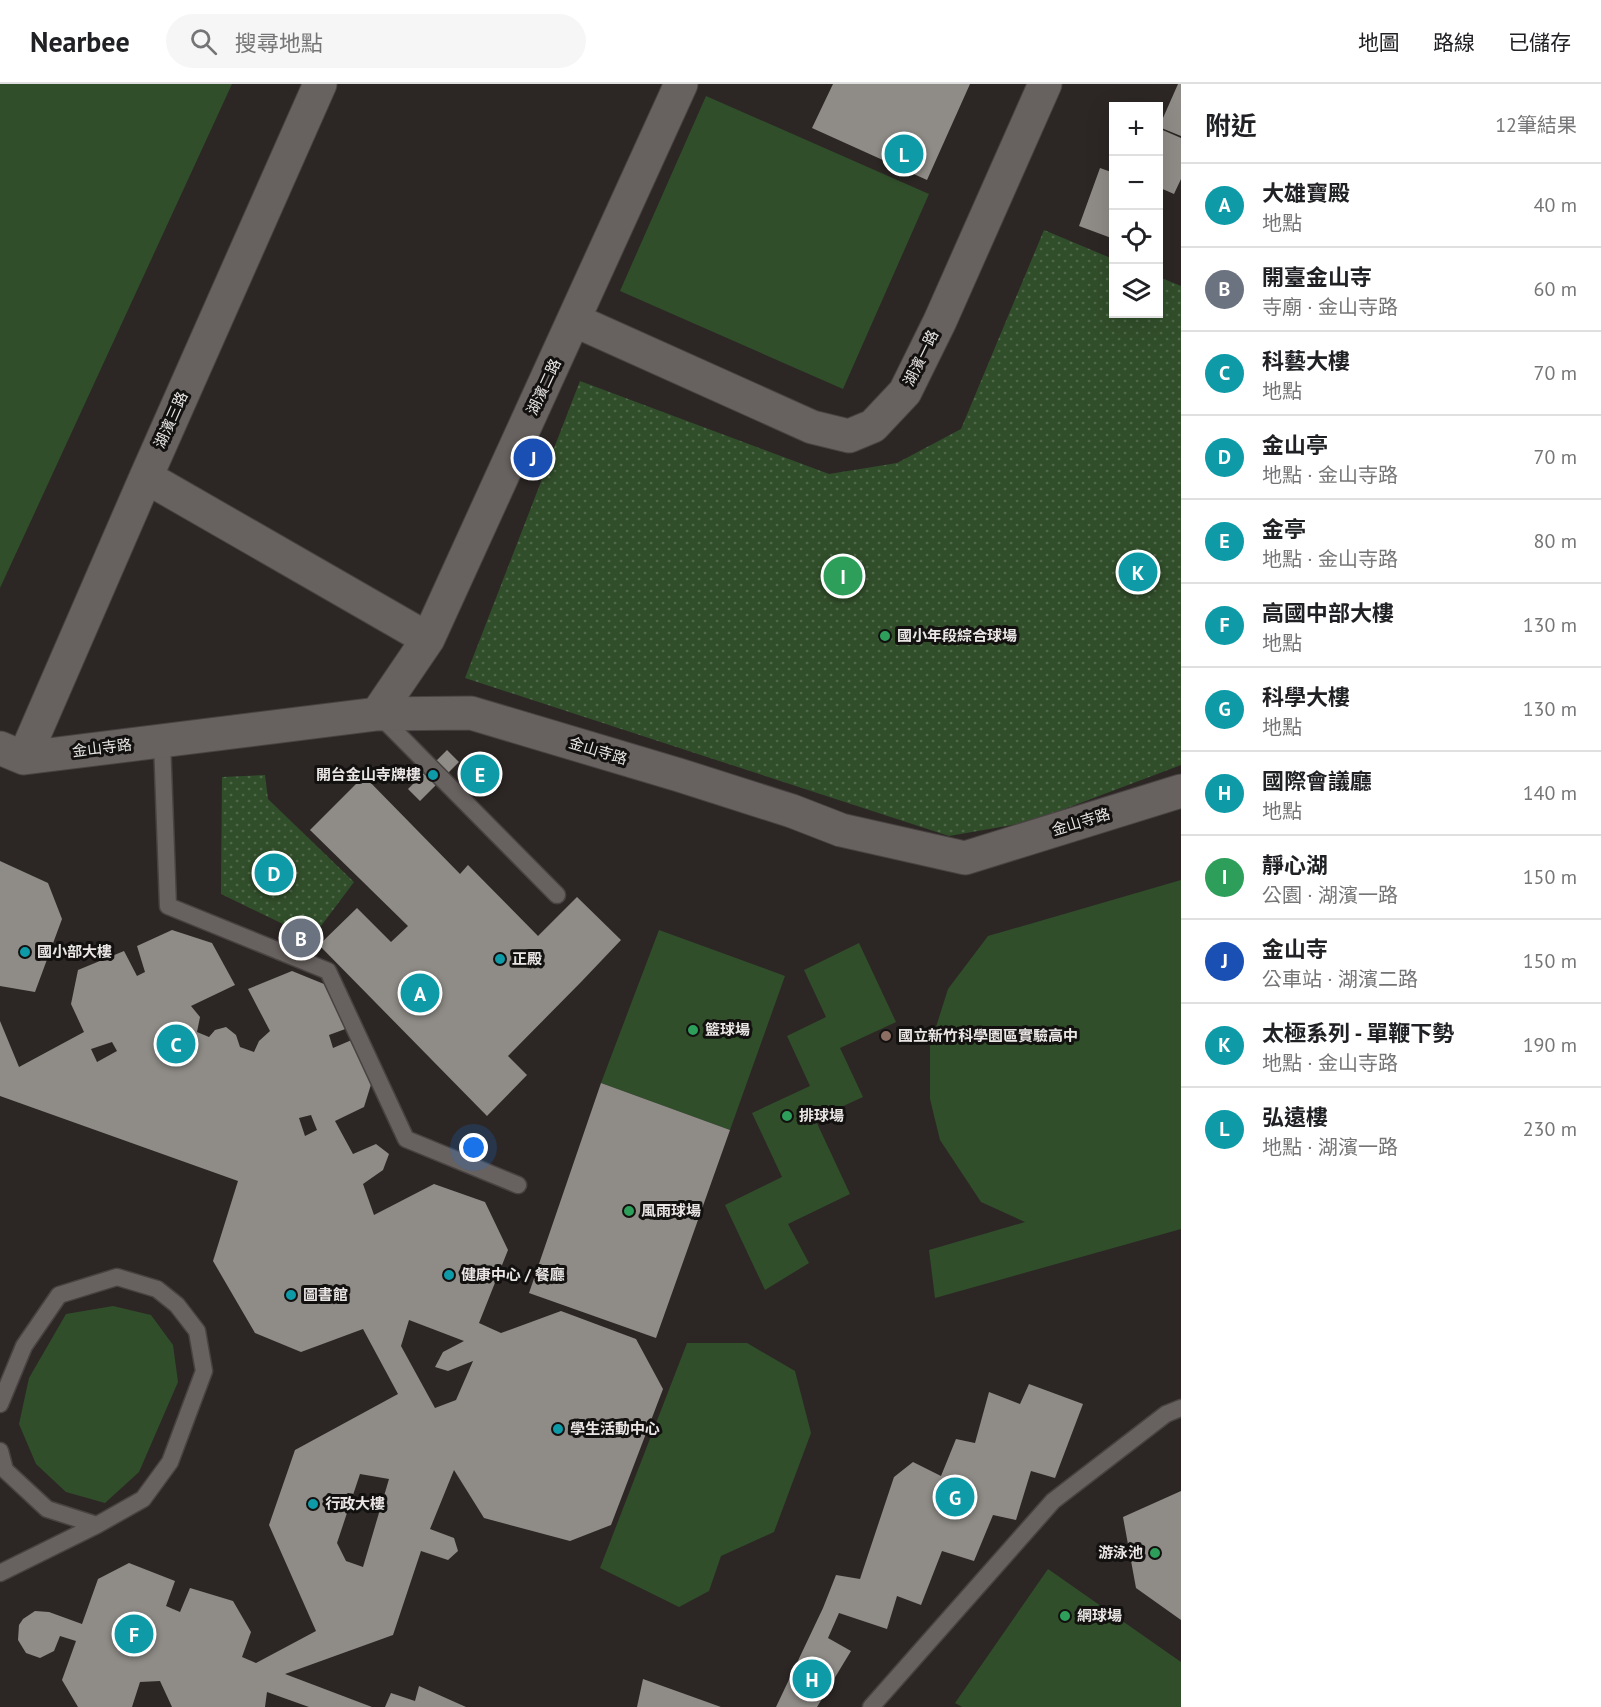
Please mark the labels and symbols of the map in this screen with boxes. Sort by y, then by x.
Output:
pin: L [884,132,924,176]
street label: 湖濱一路 [899,327,942,389]
street label: 湖濱二路 [522,356,565,418]
street label: 湖濱三路 [150,389,191,451]
pin: J [514,436,552,481]
pin: K [1118,550,1158,594]
pin: I [824,554,862,598]
place label: 國小年段綜合球場 [897,626,1017,645]
marker: 國小年段綜合球場 [878,629,892,643]
street label: 金山寺路 [567,733,630,768]
street label: 金山寺路 [71,734,133,761]
pin: E [460,752,500,796]
place label: 開台金山寺牌樓 [316,765,421,784]
marker: 開台金山寺牌樓 [426,768,440,782]
street label: 金山寺路 [1049,804,1112,839]
pin: D [254,850,294,896]
pin: B [282,916,320,960]
place label: 國小部大樓 [37,942,112,961]
marker: 國小部大樓 [18,945,32,959]
place label: 正殿 [512,949,542,968]
marker: 正殿 [493,952,507,966]
pin: A [400,970,440,1016]
place label: 籃球場 [705,1020,750,1039]
pin: C [156,1022,195,1066]
marker: 籃球場 [686,1023,700,1037]
place label: 國立新竹科學園區實驗高中 [898,1026,1078,1045]
marker: 國立新竹科學園區實驗高中 [879,1029,893,1043]
place label: 排球場 [799,1106,844,1125]
marker: 排球場 [780,1109,794,1123]
your location [459,1133,488,1162]
place label: 風雨球場 [641,1201,701,1220]
marker: 風雨球場 [622,1204,636,1218]
place label: 健康中心 / 餐廳 [461,1265,565,1284]
marker: 健康中心 / 餐廳 [442,1268,456,1282]
place label: 圖書館 [303,1285,348,1304]
marker: 圖書館 [284,1288,298,1302]
place label: 學生活動中心 [570,1419,660,1438]
marker: 學生活動中心 [551,1422,565,1436]
pin: G [936,1474,974,1520]
place label: 行政大樓 [325,1494,385,1513]
marker: 行政大樓 [306,1497,320,1511]
place label: 游泳池 [1098,1543,1143,1562]
marker: 游泳池 [1148,1546,1162,1560]
place label: 網球場 [1077,1606,1122,1625]
marker: 網球場 [1058,1609,1072,1623]
pin: F [114,1612,154,1656]
pin: H [792,1656,832,1702]

